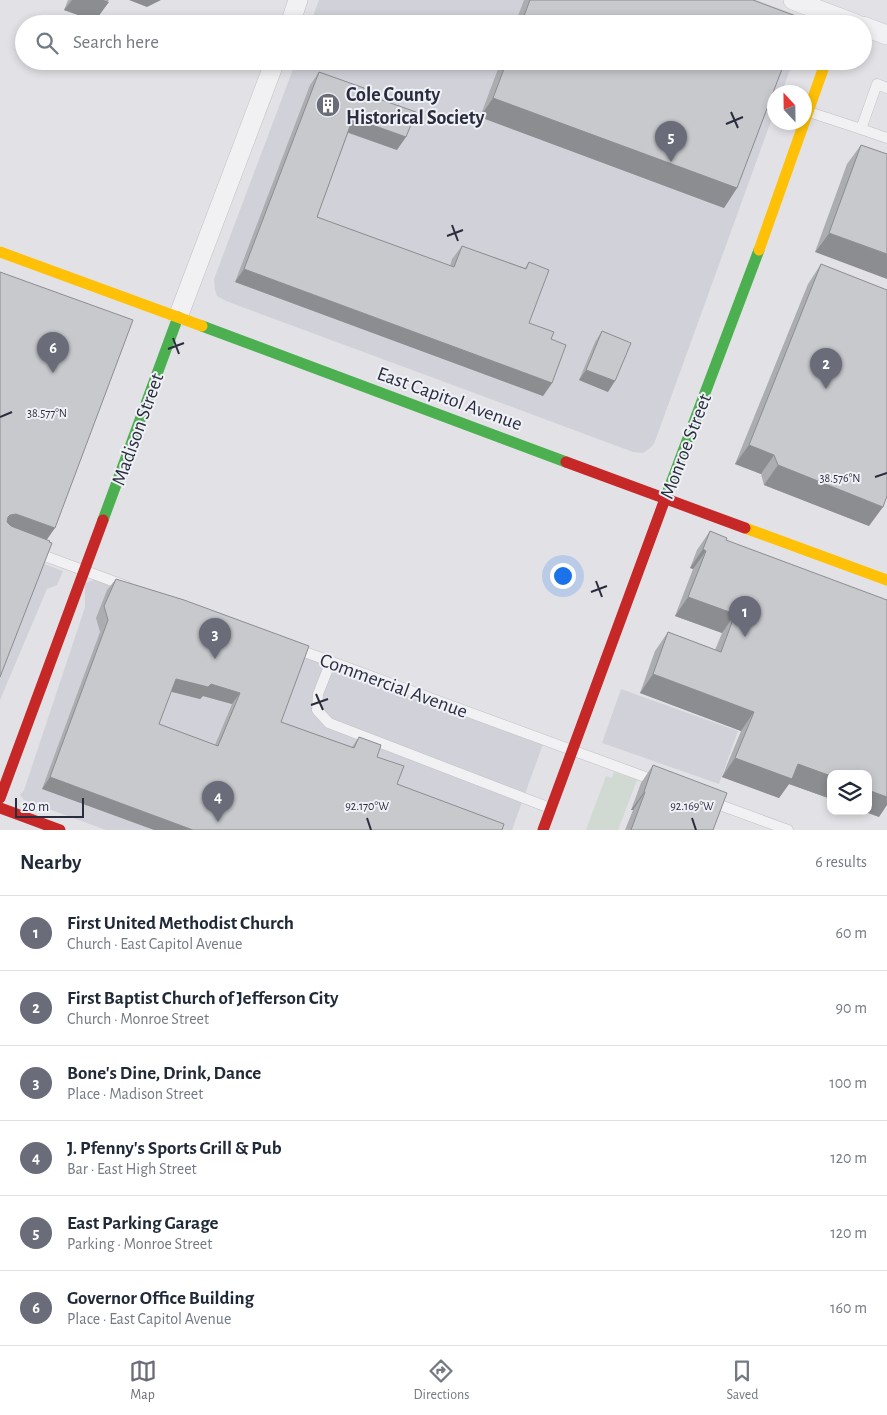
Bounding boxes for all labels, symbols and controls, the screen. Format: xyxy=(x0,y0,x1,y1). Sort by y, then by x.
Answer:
search box xyxy=(15,15,872,70)
icon: search xyxy=(33,29,61,57)
text: Search here xyxy=(73,33,159,52)
place label: Cole County Historical Society xyxy=(346,85,484,128)
north arrow xyxy=(767,85,812,130)
building icon: Cole County Historical Society xyxy=(315,92,341,118)
pin: 5 xyxy=(655,121,687,162)
pin: 6 xyxy=(37,332,69,373)
pin: 2 xyxy=(810,348,842,389)
street label: East Capitol Avenue xyxy=(374,363,525,434)
street label: Madison Street xyxy=(108,370,168,488)
street label: Monroe Street xyxy=(657,390,715,502)
text: 38.577°N xyxy=(27,407,67,419)
text: 38.576°N xyxy=(820,472,860,484)
your location xyxy=(550,563,576,589)
pin: 1 xyxy=(729,596,761,637)
pin: 3 xyxy=(199,618,231,659)
street label: Commercial Avenue xyxy=(317,650,470,722)
map controls xyxy=(827,770,872,815)
button: layers xyxy=(827,770,872,815)
pin: 4 xyxy=(202,781,234,822)
scale bar xyxy=(15,795,84,818)
text: 20 m xyxy=(22,800,49,814)
text: 92.170°W xyxy=(345,800,389,812)
text: 92.169°W xyxy=(670,800,714,812)
text: Nearby xyxy=(20,852,81,873)
text: 6 results xyxy=(815,854,867,870)
text: First United Methodist Church xyxy=(67,914,294,933)
text: 1 xyxy=(33,925,39,941)
text: 60 m xyxy=(836,925,867,941)
text: Church · East Capitol Avenue xyxy=(67,936,242,952)
text: First Baptist Church of Jefferson City xyxy=(67,989,339,1008)
text: 2 xyxy=(32,1000,40,1016)
text: 90 m xyxy=(836,1000,867,1016)
text: Church · Monroe Street xyxy=(67,1011,209,1027)
text: Bone's Dine, Drink, Dance xyxy=(67,1064,261,1083)
text: 3 xyxy=(33,1075,39,1091)
text: 100 m xyxy=(829,1075,867,1091)
text: Place · Madison Street xyxy=(67,1086,203,1102)
text: J. Pfenny's Sports Grill & Pub xyxy=(67,1139,282,1158)
text: 4 xyxy=(32,1150,40,1166)
text: 120 m xyxy=(830,1150,867,1166)
text: Bar · East High Street xyxy=(67,1161,197,1177)
text: East Parking Garage xyxy=(67,1214,219,1233)
text: 5 xyxy=(33,1225,39,1241)
text: 120 m xyxy=(830,1225,867,1241)
text: Parking · Monroe Street xyxy=(67,1236,212,1252)
text: Governor Office Building xyxy=(67,1289,254,1308)
text: 6 xyxy=(32,1300,40,1316)
text: 160 m xyxy=(830,1300,867,1316)
text: Place · East Capitol Avenue xyxy=(67,1311,231,1327)
tab: Map xyxy=(129,1357,157,1404)
tab: Directions xyxy=(414,1357,469,1404)
tab: Saved xyxy=(726,1357,758,1404)

